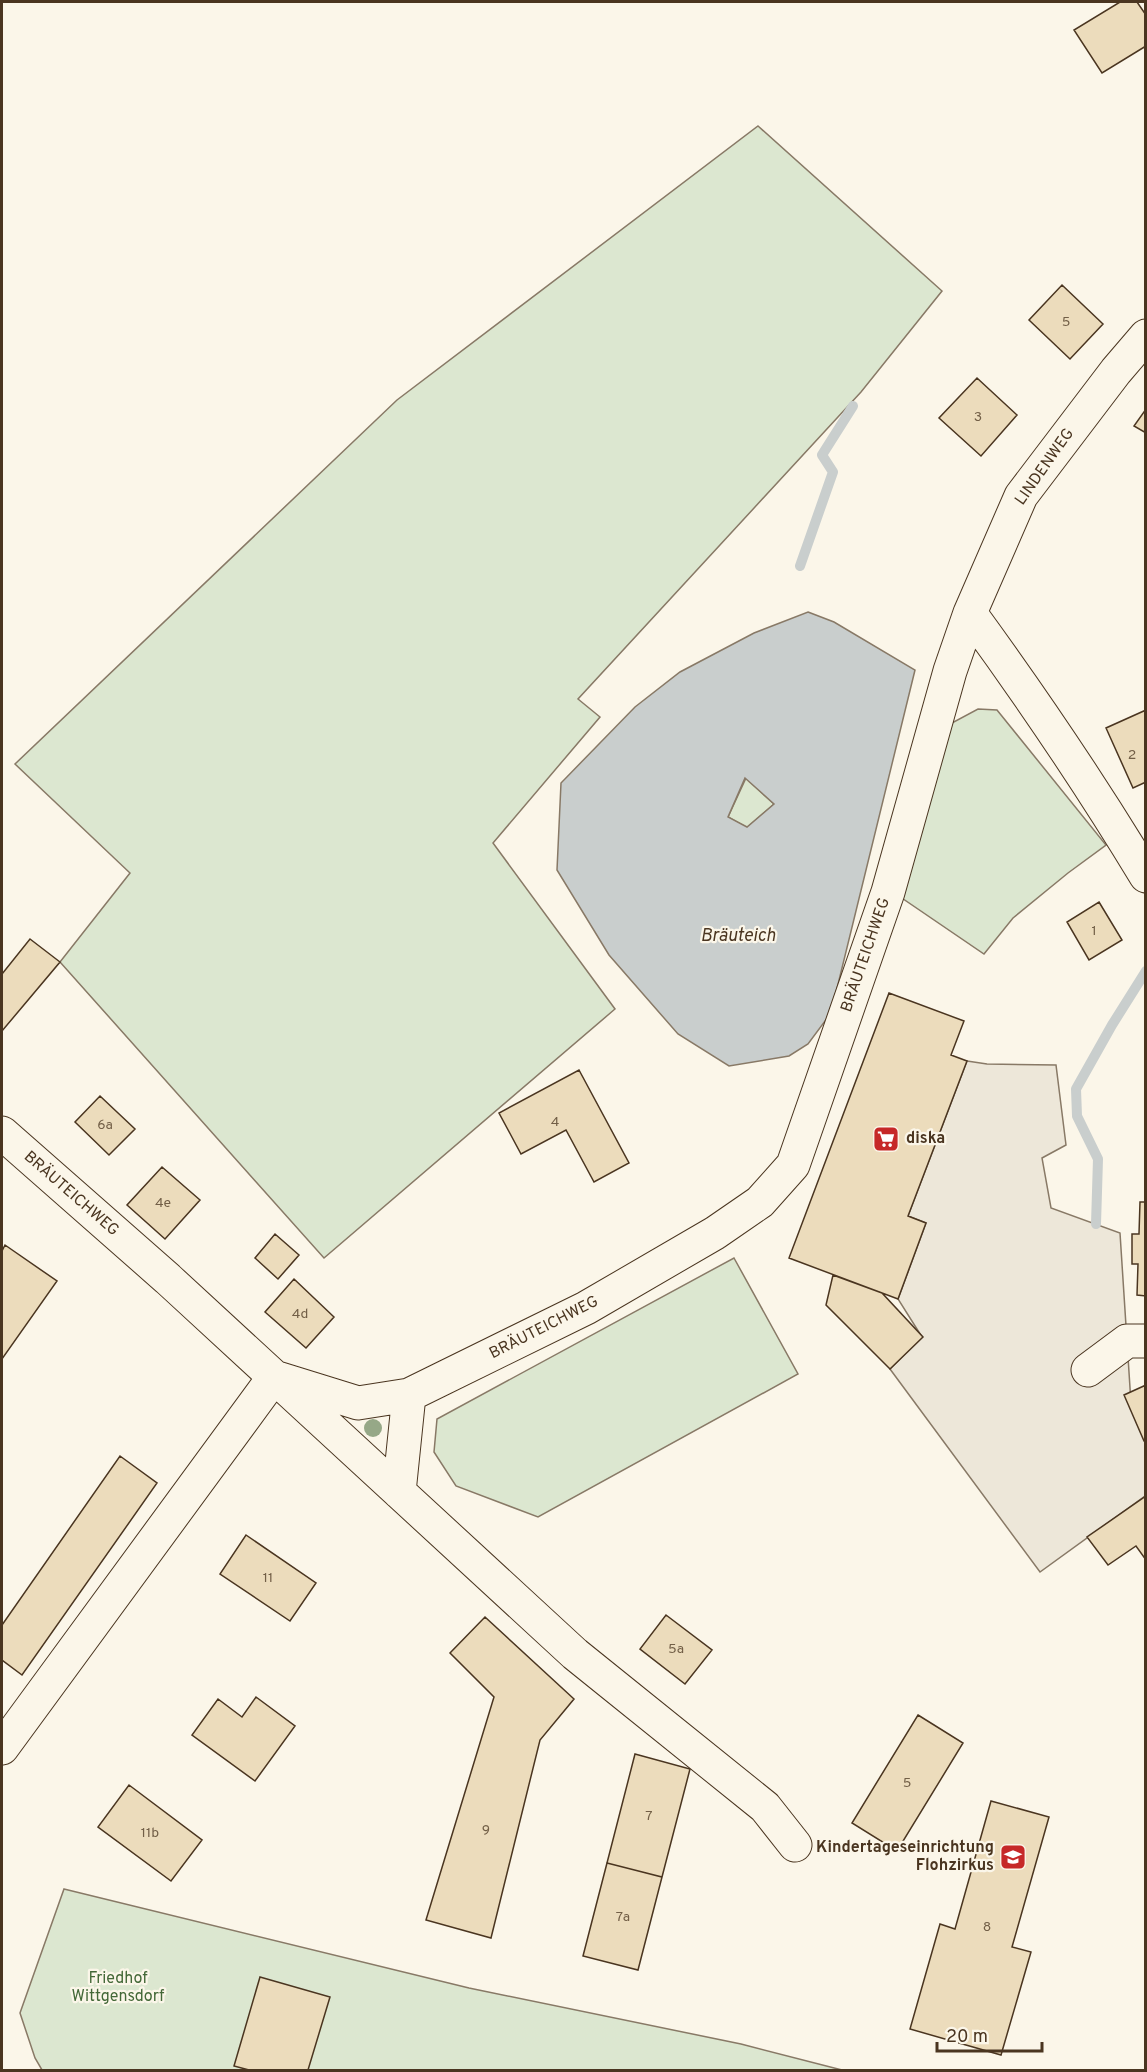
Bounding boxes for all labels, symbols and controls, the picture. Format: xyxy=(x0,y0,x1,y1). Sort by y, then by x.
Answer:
house number: 5 xyxy=(1062,314,1070,331)
house number: 3 xyxy=(974,409,982,426)
street label: LINDENWEG xyxy=(1011,425,1079,509)
house number: 2 xyxy=(1128,747,1136,764)
street label: BRÄUTEICHWEG xyxy=(836,895,895,1015)
house number: 1 xyxy=(1091,923,1097,940)
water label: Bräuteich xyxy=(700,925,776,948)
house number: 4 xyxy=(551,1114,559,1131)
house number: 6a xyxy=(97,1117,113,1134)
supermarket icon: diska xyxy=(871,1124,901,1154)
place label: diska xyxy=(906,1129,945,1149)
street label: BRÄUTEICHWEG xyxy=(19,1146,123,1241)
house number: 4e xyxy=(155,1195,171,1212)
street label: BRÄUTEICHWEG xyxy=(486,1291,602,1364)
house number: 4d xyxy=(292,1306,308,1323)
house number: 11 xyxy=(263,1570,273,1587)
house number: 5a xyxy=(668,1641,684,1658)
house number: 5 xyxy=(903,1775,911,1792)
house number: 7 xyxy=(645,1808,653,1825)
house number: 9 xyxy=(482,1822,490,1839)
house number: 11b xyxy=(141,1825,159,1842)
place label: Kindertageseinrichtung Flohzirkus xyxy=(816,1838,994,1876)
school or university icon: Kindertageseinrichtung Flohzirkus xyxy=(998,1842,1028,1872)
house number: 7a xyxy=(616,1909,630,1926)
house number: 8 xyxy=(983,1919,991,1936)
park label: Friedhof Wittgensdorf xyxy=(72,1969,165,2007)
scale bar xyxy=(937,2015,1042,2053)
text: 20 m xyxy=(946,2026,988,2049)

